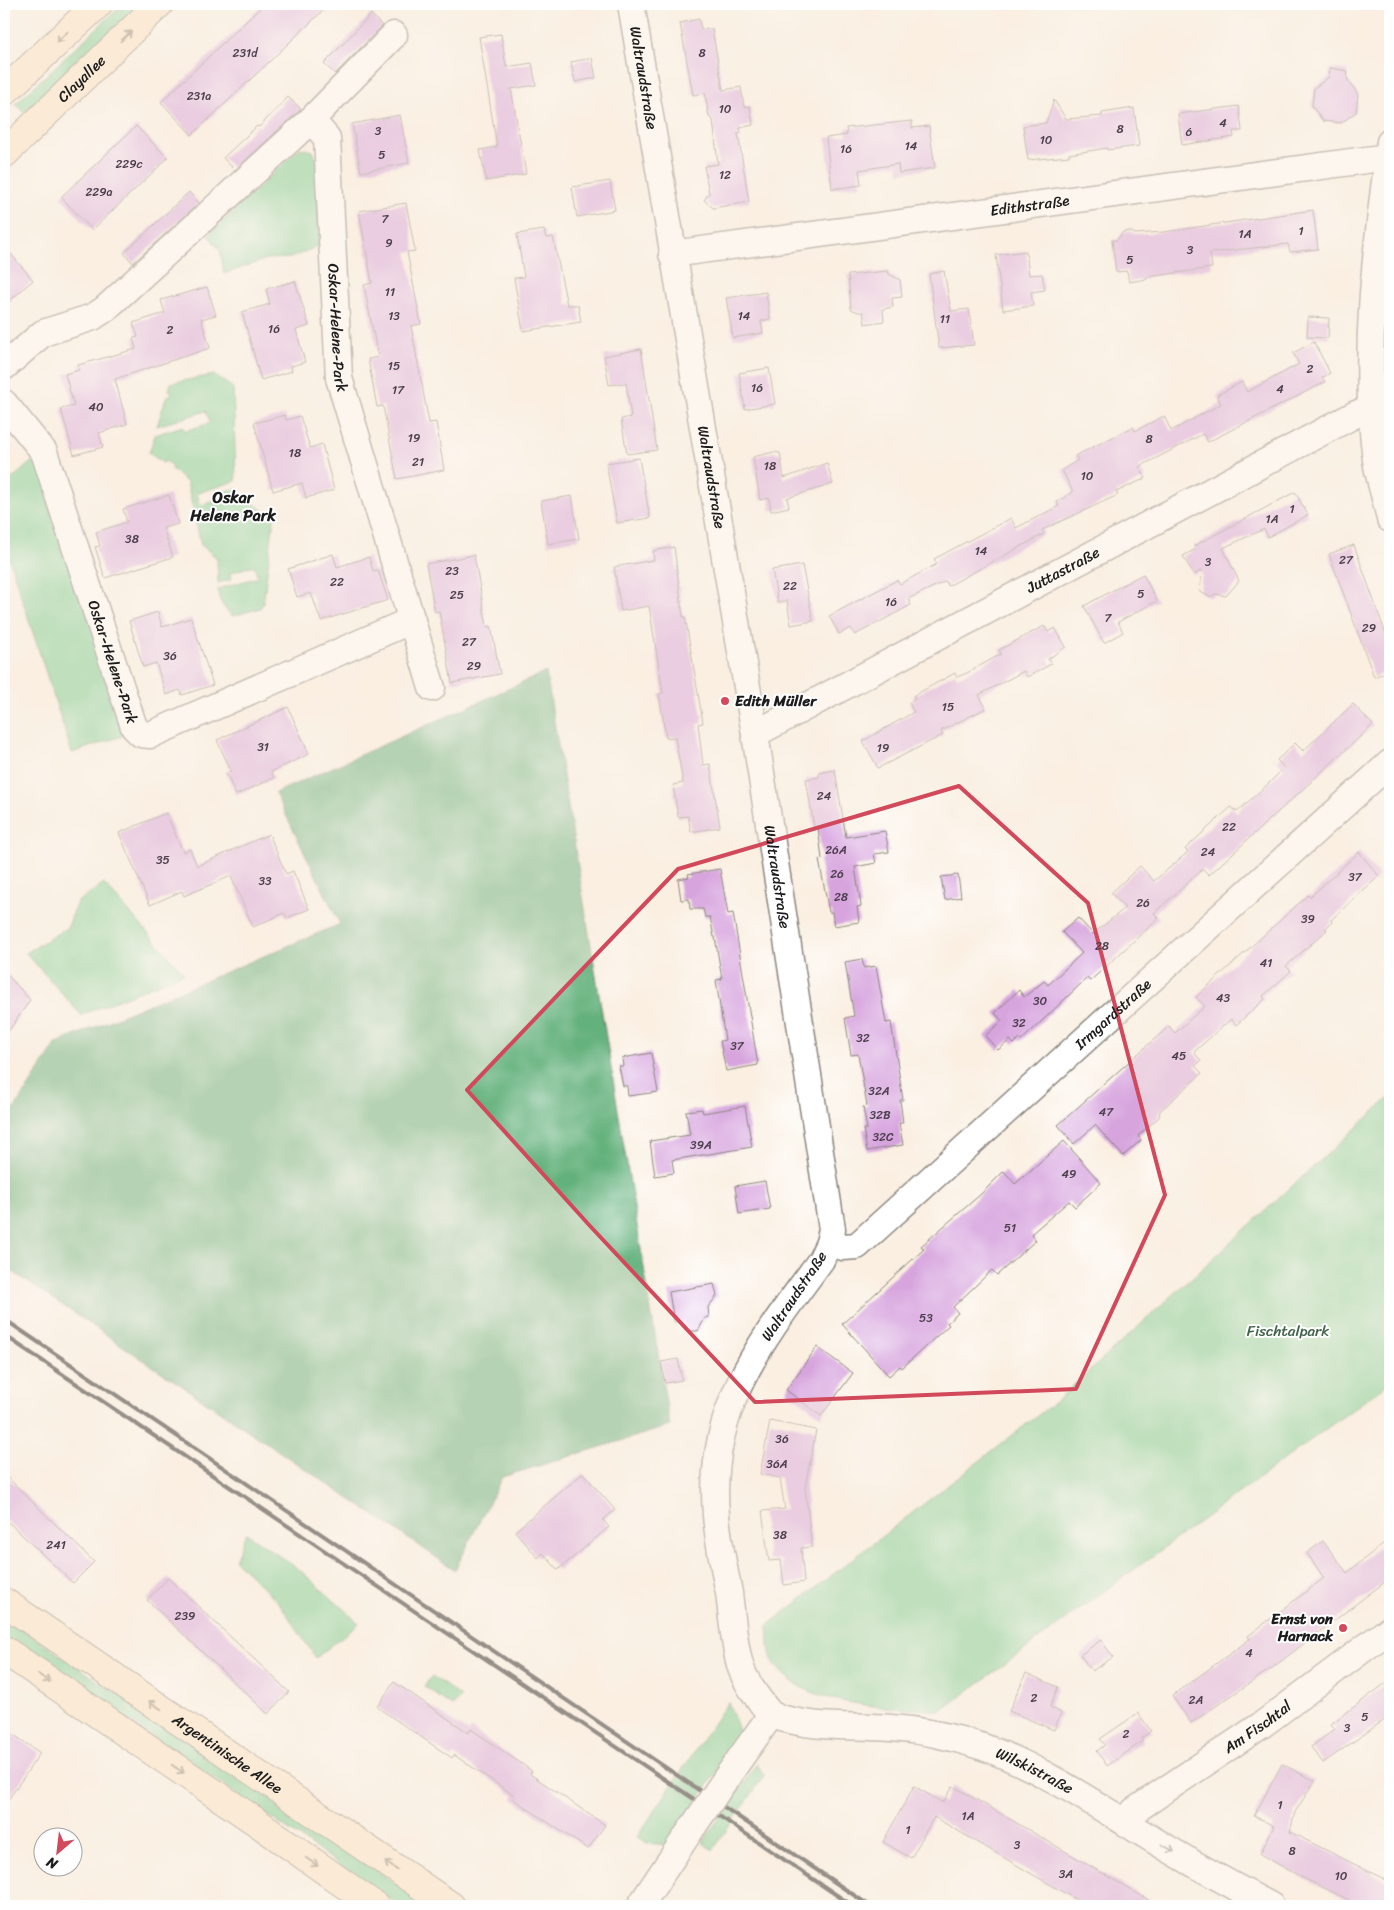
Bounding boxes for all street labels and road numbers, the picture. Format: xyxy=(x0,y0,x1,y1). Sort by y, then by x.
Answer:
street label: Waltraudstraße xyxy=(622,24,665,132)
street label: Clayallee xyxy=(51,48,112,109)
street label: Edithstraße xyxy=(989,187,1071,224)
street label: Oskar-Helene-Park xyxy=(320,263,356,396)
street label: Waltraudstraße xyxy=(690,424,733,531)
street label: Juttastraße xyxy=(1021,539,1105,601)
street label: Oskar-Helene-Park xyxy=(80,597,145,728)
street label: Waltraudstraße xyxy=(756,823,798,931)
street label: Irmgardstraße xyxy=(1068,972,1158,1057)
street label: Waltraudstraße xyxy=(754,1245,834,1346)
street label: Am Fischtal xyxy=(1217,1693,1298,1761)
street label: Argentinische Allee xyxy=(166,1706,288,1801)
street label: Wilskistraße xyxy=(992,1740,1079,1801)

